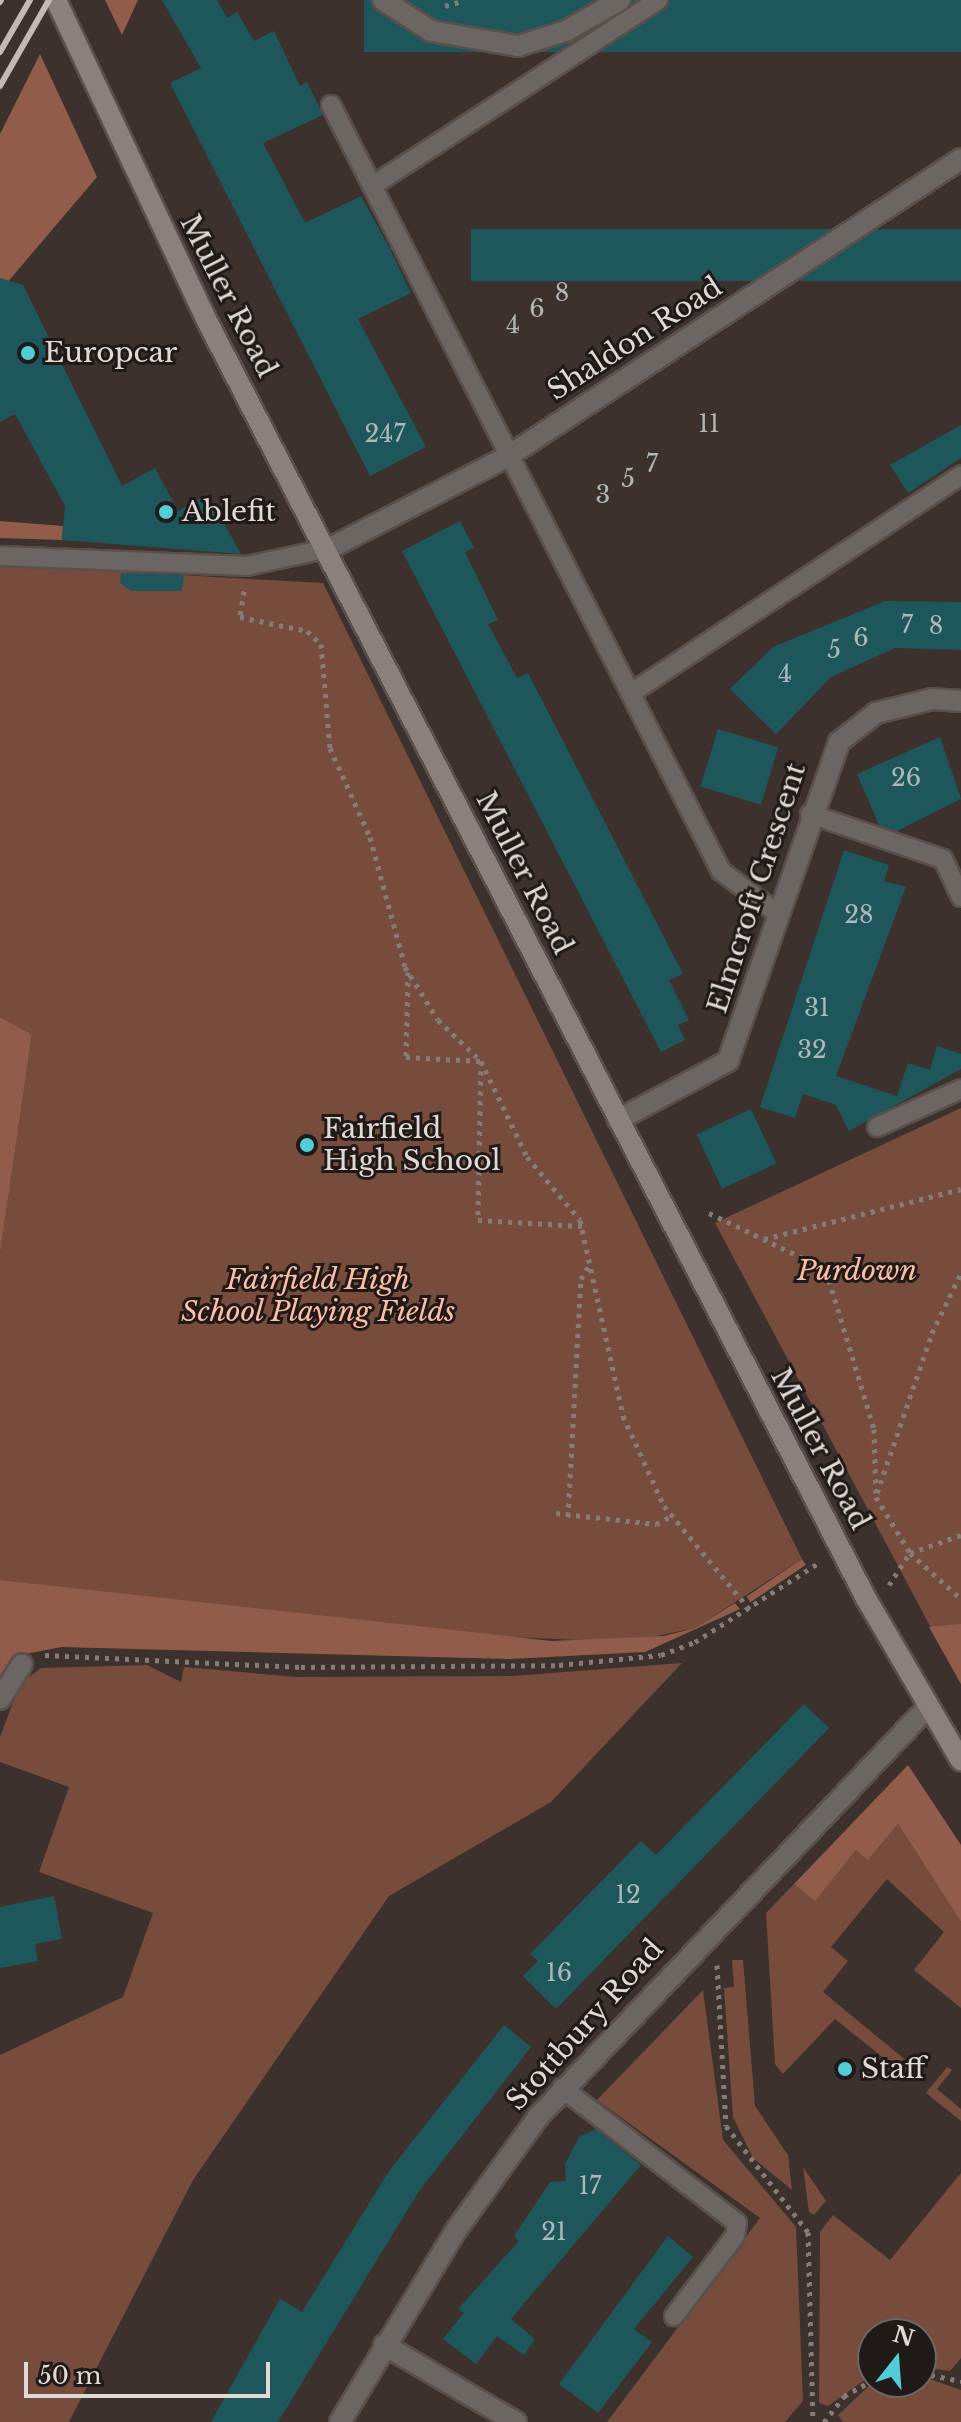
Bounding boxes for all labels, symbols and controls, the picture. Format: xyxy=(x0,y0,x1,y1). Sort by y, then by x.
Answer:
street label: Muller Road xyxy=(172,209,284,383)
street label: Shaldon Road xyxy=(542,270,728,408)
house number: 8 xyxy=(555,279,569,307)
house number: 6 xyxy=(529,295,545,323)
house number: 4 xyxy=(506,311,520,339)
place label: Europcar xyxy=(44,336,177,370)
marker: Europcar xyxy=(19,344,37,362)
house number: 11 xyxy=(698,410,720,438)
house number: 247 xyxy=(365,420,405,448)
house number: 7 xyxy=(646,450,658,478)
house number: 5 xyxy=(621,465,635,493)
house number: 3 xyxy=(596,481,610,509)
place label: Ablefit xyxy=(182,495,276,529)
marker: Ablefit xyxy=(157,503,175,521)
house number: 7 xyxy=(901,611,913,639)
house number: 8 xyxy=(929,612,943,640)
house number: 6 xyxy=(853,624,869,652)
house number: 5 xyxy=(827,636,841,664)
house number: 4 xyxy=(778,660,792,688)
street label: Elmcroft Crescent xyxy=(701,759,813,1017)
house number: 26 xyxy=(891,764,921,792)
street label: Muller Road xyxy=(468,786,580,960)
house number: 28 xyxy=(844,901,874,929)
house number: 31 xyxy=(804,994,830,1022)
house number: 32 xyxy=(797,1036,827,1064)
place label: Fairfield High School xyxy=(323,1112,501,1178)
marker: Fairfield High School xyxy=(298,1136,316,1154)
park label: Purdown xyxy=(797,1254,917,1288)
park label: Fairfield High School Playing Fields xyxy=(180,1263,456,1329)
street label: Muller Road xyxy=(763,1362,877,1536)
house number: 12 xyxy=(615,1881,641,1909)
street label: Stottbury Road xyxy=(499,1932,671,2118)
house number: 16 xyxy=(546,1959,572,1987)
place label: Staff xyxy=(861,2052,925,2086)
marker: Staff xyxy=(836,2060,854,2078)
house number: 17 xyxy=(579,2172,601,2200)
house number: 21 xyxy=(541,2218,567,2246)
north arrow xyxy=(857,2318,937,2398)
text: N xyxy=(890,2321,917,2352)
scale bar xyxy=(28,2346,274,2396)
text: 50 m xyxy=(38,2361,101,2390)

